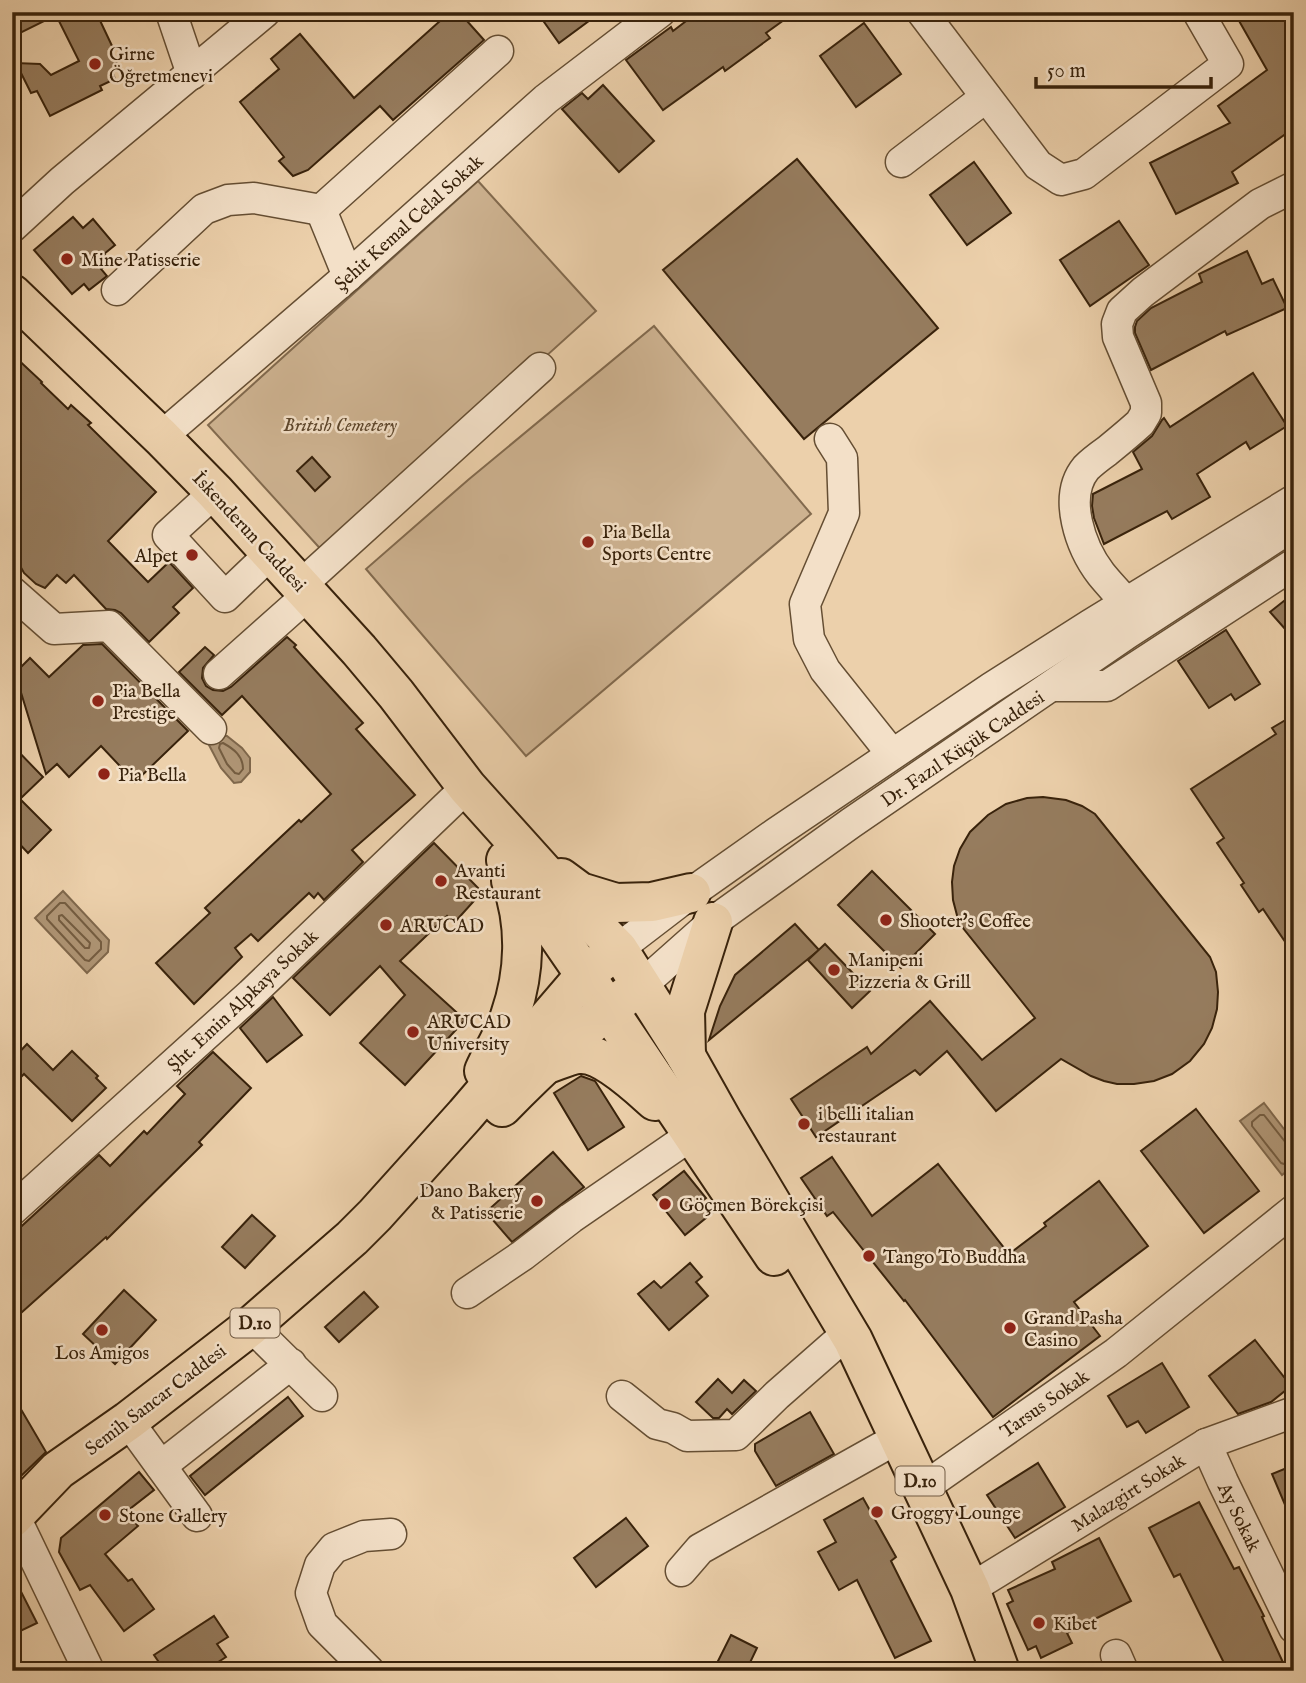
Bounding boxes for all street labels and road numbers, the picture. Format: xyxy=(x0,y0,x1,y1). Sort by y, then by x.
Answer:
street label: Şehit Kemal Celal Sokak xyxy=(330,150,490,297)
street label: İskenderun Caddesi xyxy=(186,467,311,598)
street label: Dr. Fazıl Küçük Caddesi xyxy=(877,686,1049,813)
street label: Şht. Emin Alpkaya Sokak xyxy=(163,925,325,1078)
road number: D.10 xyxy=(230,1308,280,1338)
street label: Semih Sancar Caddesi xyxy=(81,1340,232,1462)
street label: Tarsus Sokak xyxy=(996,1365,1095,1444)
street label: Malazgirt Sokak xyxy=(1068,1449,1191,1538)
road number: D.10 xyxy=(895,1466,944,1496)
street label: Ay Sokak xyxy=(1211,1478,1266,1557)

